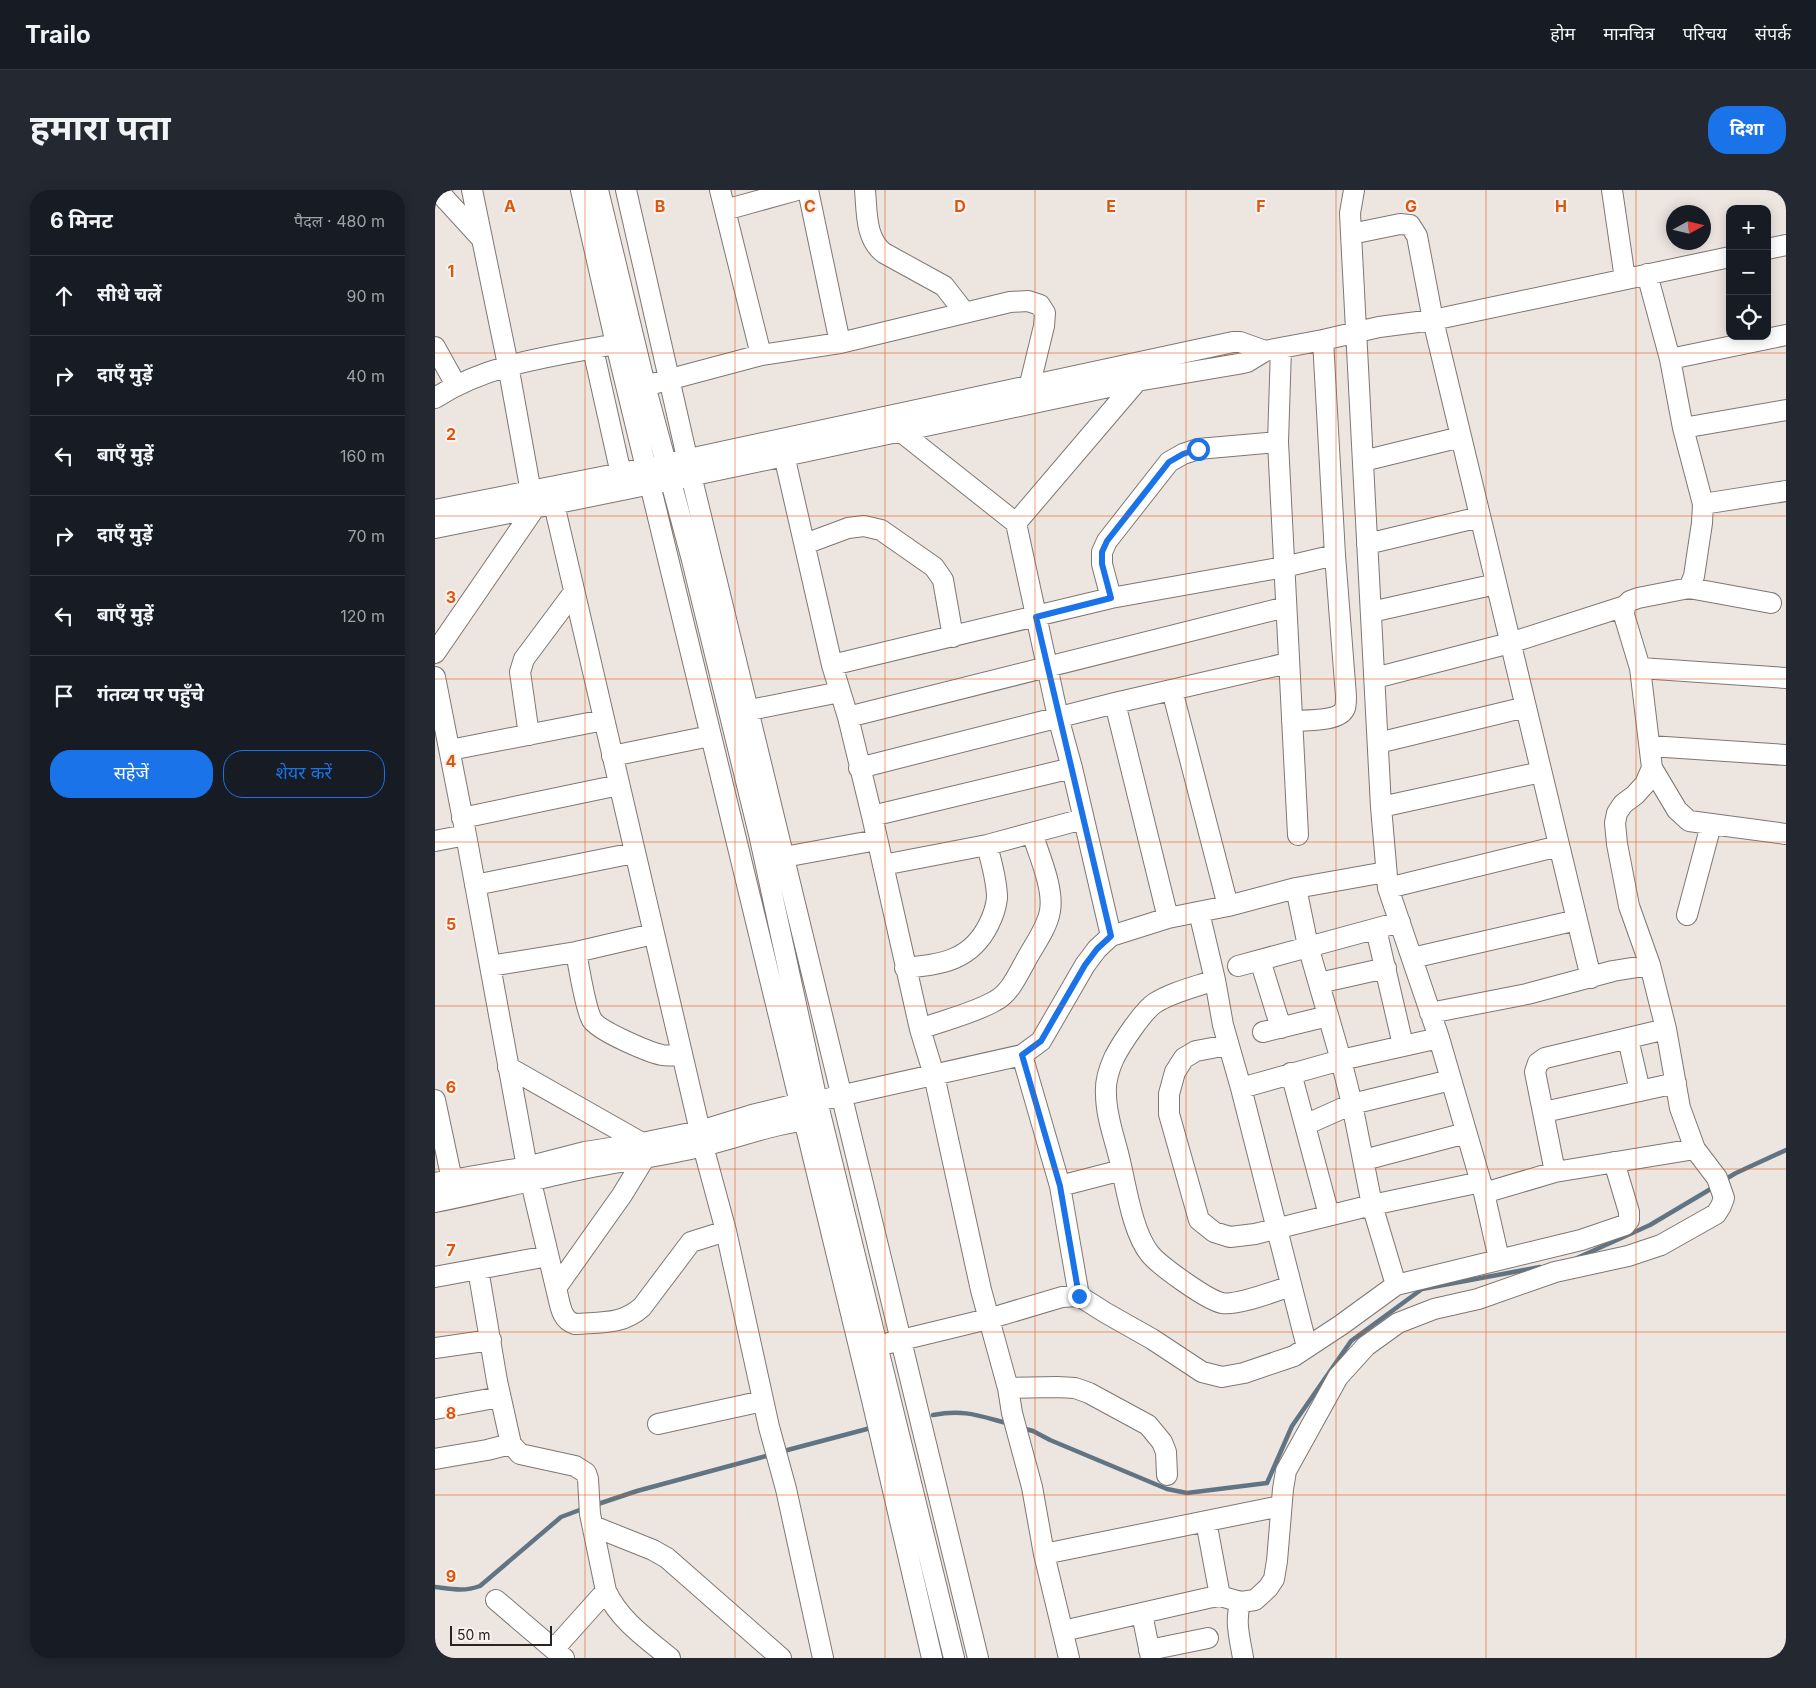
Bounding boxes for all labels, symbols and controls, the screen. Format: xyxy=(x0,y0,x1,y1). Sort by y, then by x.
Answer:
text: Trailo xyxy=(25,20,91,49)
text: होम xyxy=(1550,23,1575,44)
text: मानचित्र xyxy=(1603,23,1655,44)
text: परिचय xyxy=(1683,23,1727,44)
text: संपर्क xyxy=(1755,23,1791,44)
text: हमारा पता xyxy=(30,106,170,148)
button: दिशा xyxy=(1708,106,1786,154)
text: A xyxy=(504,196,516,216)
text: B xyxy=(655,196,665,216)
text: C xyxy=(804,196,816,216)
text: D xyxy=(954,196,966,216)
text: E xyxy=(1106,196,1116,216)
text: F xyxy=(1256,196,1266,216)
text: G xyxy=(1405,196,1417,216)
text: H xyxy=(1555,196,1567,216)
north arrow xyxy=(1666,205,1711,250)
map controls xyxy=(1726,205,1771,340)
button: + xyxy=(1726,205,1771,250)
text: 6 मिनट xyxy=(50,208,113,233)
text: पैदल · 480 m xyxy=(294,211,385,231)
button: − xyxy=(1726,250,1771,295)
text: 1 xyxy=(448,261,454,281)
icon: ahead xyxy=(50,282,78,310)
text: सीधे चलें xyxy=(97,283,161,306)
text: 90 m xyxy=(346,286,385,306)
button: locate xyxy=(1726,295,1771,340)
icon: right xyxy=(50,362,78,390)
text: दाएँ मुड़ें xyxy=(97,363,153,386)
text: 40 m xyxy=(346,366,385,386)
text: 2 xyxy=(446,424,456,444)
route start xyxy=(1187,438,1210,461)
icon: left xyxy=(50,442,78,470)
text: बाएँ मुड़ें xyxy=(97,443,154,466)
text: 160 m xyxy=(340,446,385,466)
icon: right xyxy=(50,522,78,550)
text: दाएँ मुड़ें xyxy=(97,523,153,546)
text: 70 m xyxy=(348,526,385,546)
text: 3 xyxy=(446,587,456,607)
icon: left xyxy=(50,602,78,630)
text: बाएँ मुड़ें xyxy=(97,603,154,626)
text: 120 m xyxy=(340,606,385,626)
icon: arrive xyxy=(50,682,78,710)
text: गंतव्य पर पहुँचे xyxy=(97,683,204,706)
button: सहेजें xyxy=(50,750,213,798)
button: शेयर करें xyxy=(223,750,385,798)
text: 4 xyxy=(446,751,457,771)
text: 5 xyxy=(446,914,456,934)
text: 6 xyxy=(446,1077,456,1097)
text: 7 xyxy=(446,1240,456,1260)
route end xyxy=(1068,1285,1091,1308)
text: 8 xyxy=(446,1403,456,1423)
text: 9 xyxy=(446,1566,456,1586)
scale bar xyxy=(450,1623,553,1646)
text: 50 m xyxy=(457,1626,491,1643)

